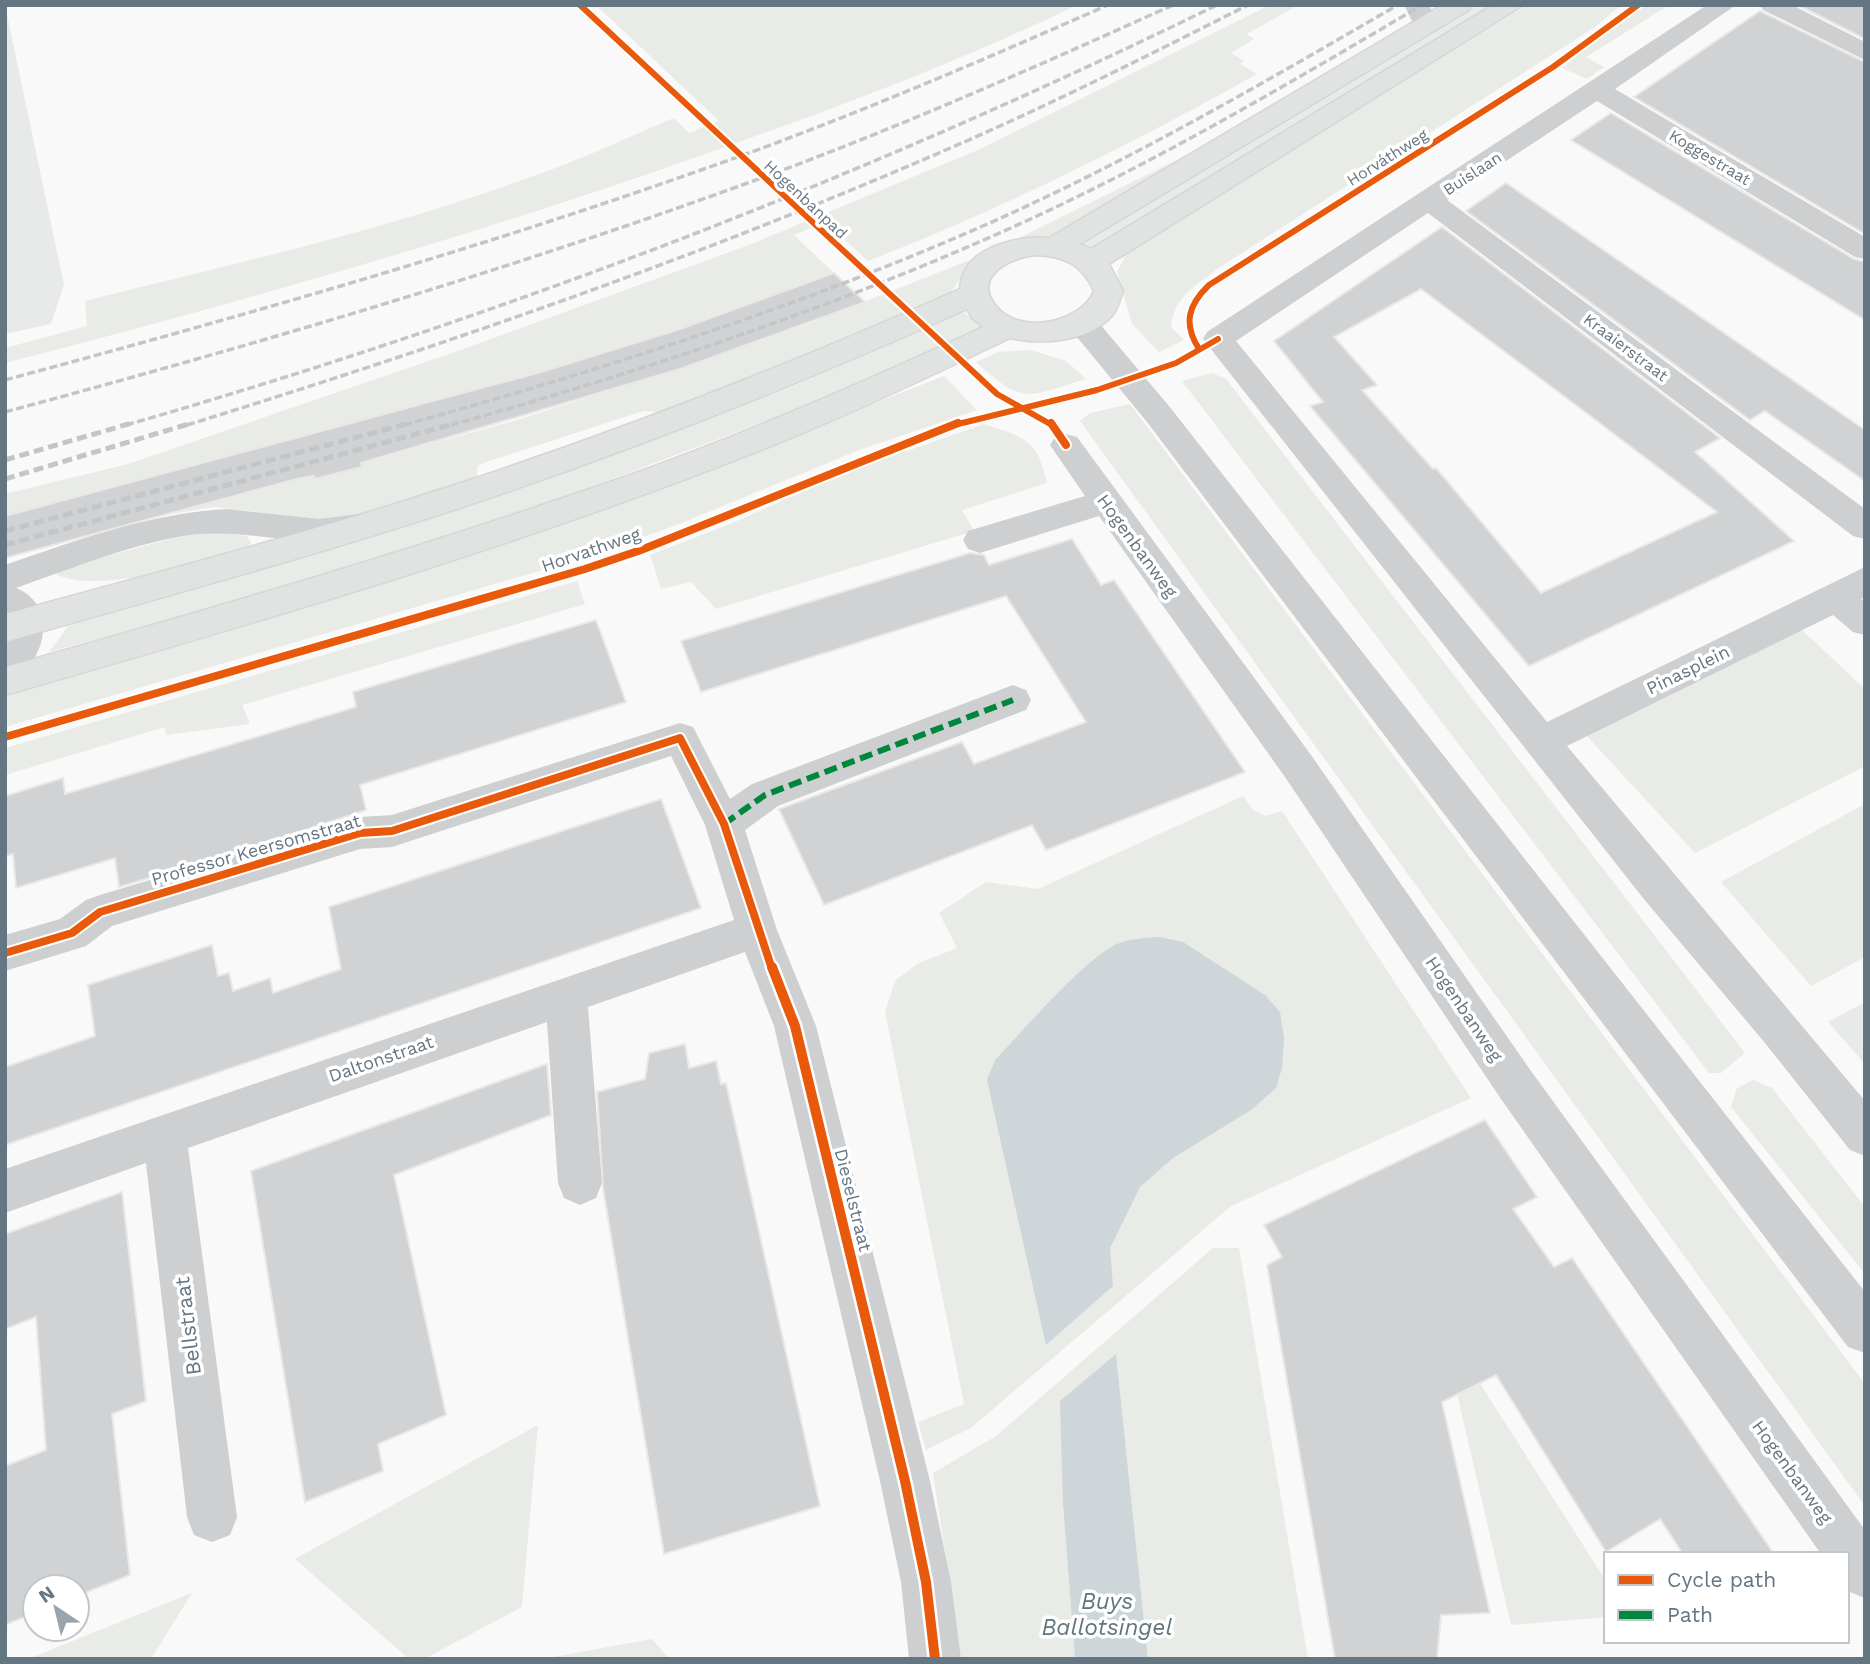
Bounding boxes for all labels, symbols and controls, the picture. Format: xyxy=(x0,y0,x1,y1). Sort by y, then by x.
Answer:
street label: Horváthweg xyxy=(1343,125,1432,190)
street label: Koggestraat xyxy=(1666,126,1754,189)
street label: Buislaan xyxy=(1439,148,1505,199)
street label: Hogenbanpad xyxy=(760,156,851,243)
street label: Kraaierstraat xyxy=(1580,310,1672,385)
street label: Hogenbanweg xyxy=(1093,490,1182,602)
street label: Horvathweg xyxy=(539,523,644,576)
street label: Pinasplein xyxy=(1643,640,1733,699)
street label: Professor Keersomstraat xyxy=(149,809,363,889)
street label: Hogenbanweg xyxy=(1422,952,1508,1066)
street label: Daltonstraat xyxy=(326,1031,436,1086)
street label: Dieselstraat xyxy=(831,1146,876,1254)
street label: Bellstraat xyxy=(169,1275,206,1377)
street label: Hogenbanweg xyxy=(1748,1416,1837,1528)
legend xyxy=(1604,1552,1849,1643)
text: Cycle path xyxy=(1667,1567,1776,1592)
north arrow xyxy=(21,1573,91,1643)
text: N xyxy=(34,1581,59,1608)
water label: Buys Ballotsingel xyxy=(1042,1588,1172,1641)
text: Path xyxy=(1667,1602,1713,1627)

